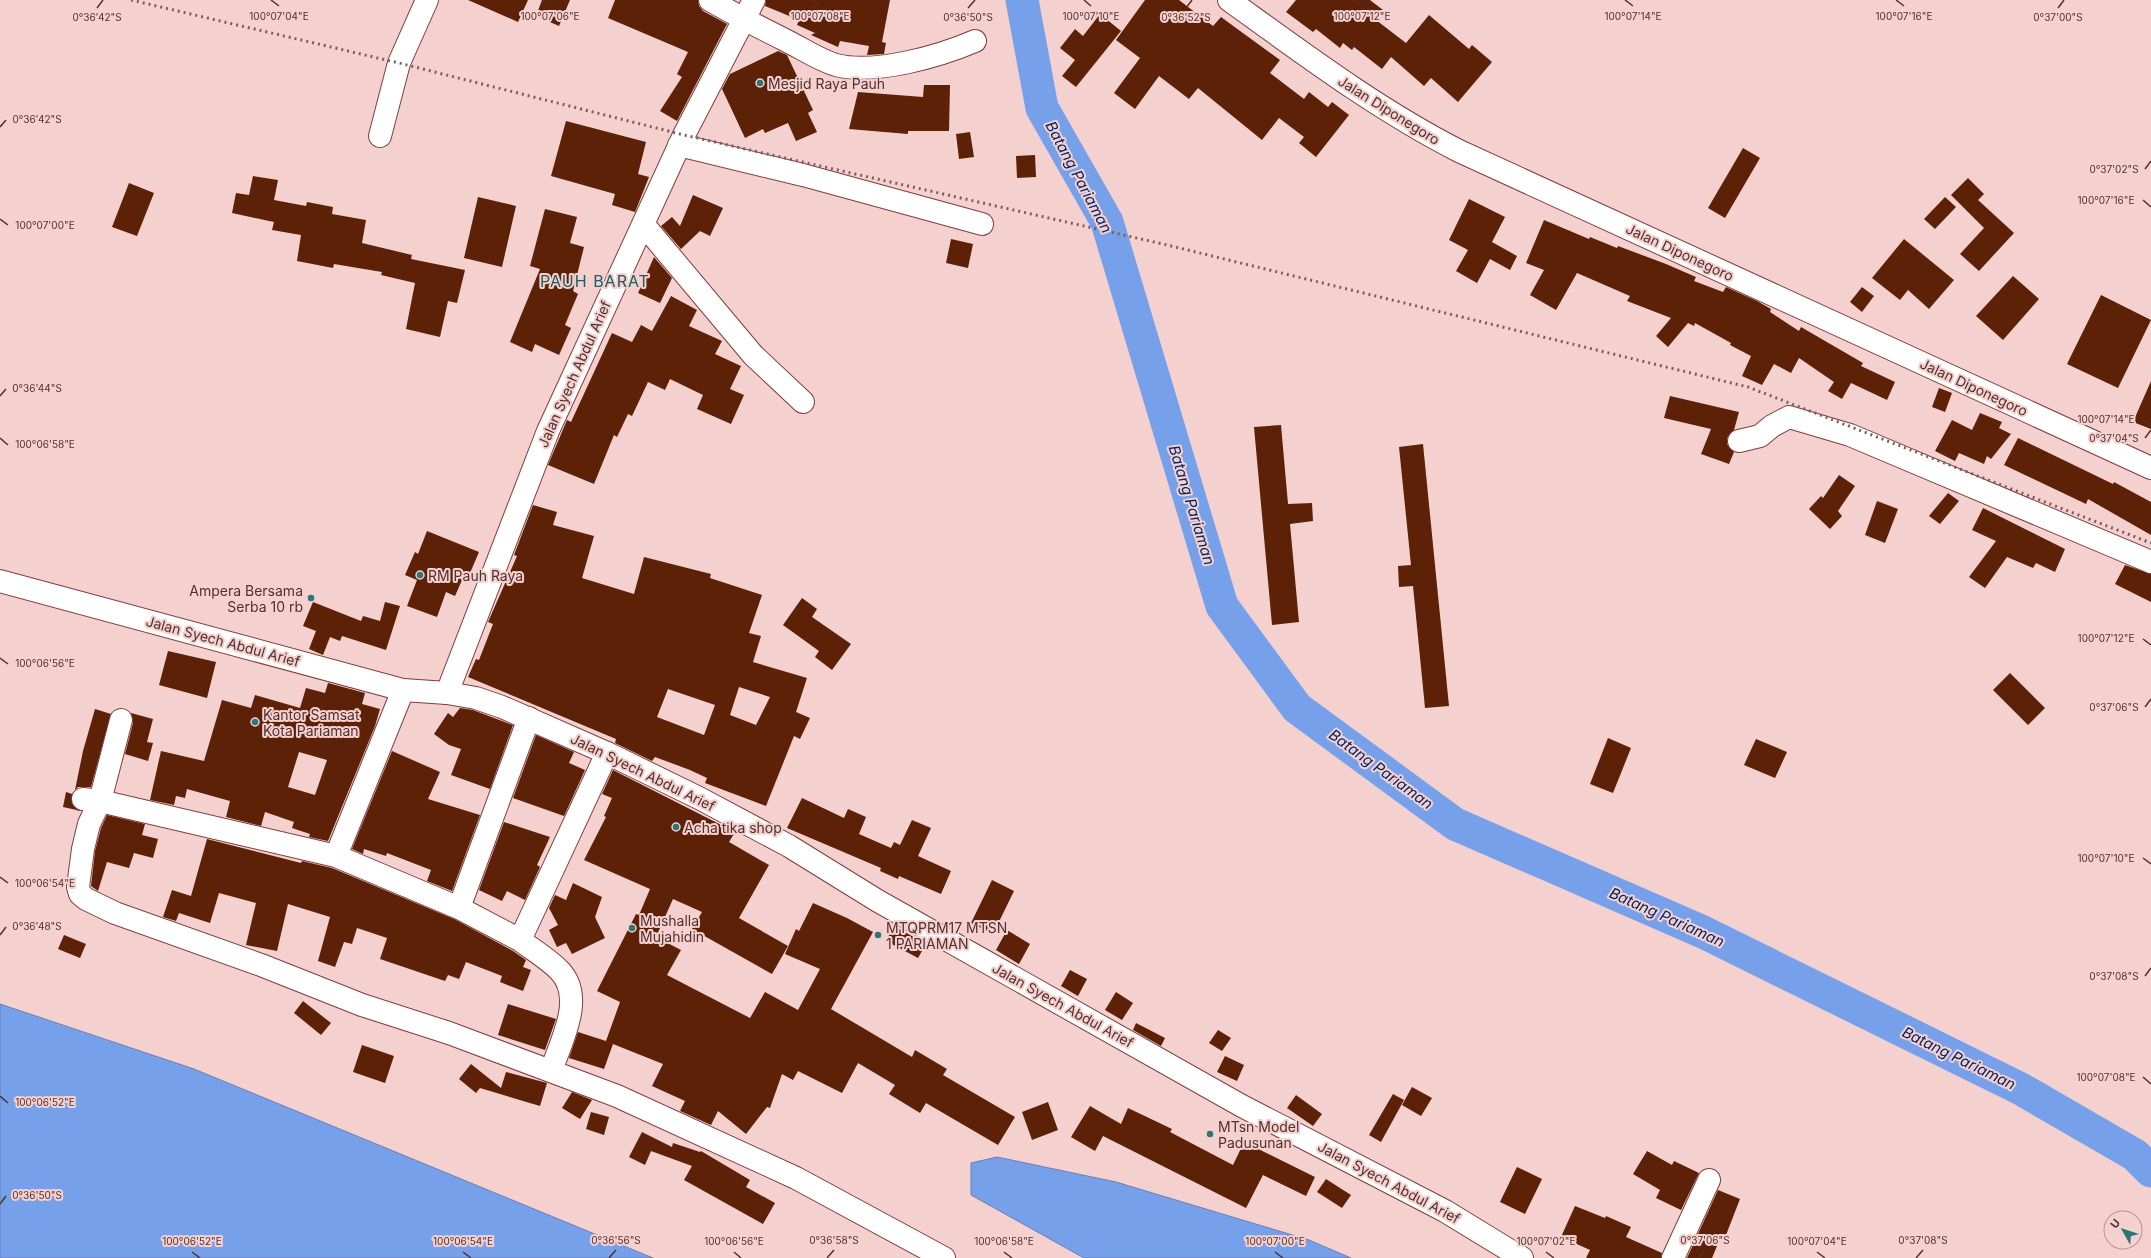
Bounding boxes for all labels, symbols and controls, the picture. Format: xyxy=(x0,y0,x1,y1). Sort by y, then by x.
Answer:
text: 100°07'04"E xyxy=(249,10,309,22)
text: 100°07'06"E xyxy=(520,10,580,22)
text: 100°07'08"E xyxy=(790,10,850,22)
text: 100°07'10"E xyxy=(1062,10,1120,22)
text: 100°07'12"E xyxy=(1334,10,1390,22)
text: 100°07'14"E xyxy=(1604,10,1662,22)
text: 100°07'16"E xyxy=(1876,10,1932,22)
text: 0°36'42"S xyxy=(72,11,122,23)
text: 0°36'50"S xyxy=(943,11,993,23)
text: 0°36'52"S xyxy=(1161,11,1211,23)
text: 0°37'00"S xyxy=(2033,11,2083,23)
street label: Jalan Diponegoro xyxy=(1335,72,1443,148)
place label: Mesjid Raya Pauh xyxy=(768,75,885,92)
marker: Mesjid Raya Pauh xyxy=(755,78,765,88)
text: 0°36'42"S xyxy=(12,113,62,125)
water label: Batang Pariaman xyxy=(1042,118,1117,236)
text: 0°37'02"S xyxy=(2089,163,2139,175)
text: 100°07'16"E xyxy=(2078,194,2134,206)
text: 100°07'00"E xyxy=(15,219,75,231)
street label: Jalan Diponegoro xyxy=(1624,220,1736,284)
district label: PAUH BARAT xyxy=(540,271,650,291)
street label: Jalan Syech Abdul Arief xyxy=(534,298,614,450)
street label: Jalan Diponegoro xyxy=(1918,355,2030,419)
text: 0°36'44"S xyxy=(12,382,62,394)
text: 100°07'14"E xyxy=(2077,413,2135,425)
text: 0°37'04"S xyxy=(2089,432,2139,444)
text: 100°06'58"E xyxy=(15,438,75,450)
water label: Batang Pariaman xyxy=(1165,443,1219,567)
place label: RM Pauh Raya xyxy=(428,567,523,584)
marker: RM Pauh Raya xyxy=(415,570,425,580)
place label: Ampera Bersama Serba 10 rb xyxy=(189,582,303,615)
marker: Ampera Bersama Serba 10 rb xyxy=(306,593,316,603)
street label: Jalan Syech Abdul Arief xyxy=(144,612,302,670)
text: 100°07'12"E xyxy=(2078,632,2134,644)
text: 100°06'56"E xyxy=(15,657,75,669)
text: 0°37'06"S xyxy=(2089,701,2139,713)
place label: Kantor Samsat Kota Pariaman xyxy=(263,706,360,739)
marker: Kantor Samsat Kota Pariaman xyxy=(250,717,260,727)
water label: Batang Pariaman xyxy=(1325,725,1437,813)
street label: Jalan Syech Abdul Arief xyxy=(568,730,718,814)
place label: Acha tika shop xyxy=(684,819,782,836)
marker: Acha tika shop xyxy=(671,822,681,832)
text: 100°07'10"E xyxy=(2077,852,2135,864)
text: 100°06'54"E xyxy=(15,877,75,889)
water label: Batang Pariaman xyxy=(1607,883,1728,951)
place label: Mushalla Mujahidin xyxy=(640,912,704,945)
place label: MTQPRM17 MTSN 1 PARIAMAN xyxy=(886,919,1007,952)
text: 0°36'48"S xyxy=(12,920,62,932)
marker: Mushalla Mujahidin xyxy=(627,923,637,933)
marker: MTQPRM17 MTSN 1 PARIAMAN xyxy=(873,930,883,940)
street label: Jalan Syech Abdul Arief xyxy=(990,959,1136,1051)
text: 0°37'08"S xyxy=(2089,970,2139,982)
water label: Batang Pariaman xyxy=(1899,1022,2019,1094)
text: 100°07'08"E xyxy=(2076,1071,2136,1083)
text: 100°06'52"E xyxy=(15,1096,75,1108)
place label: MTsn Model Padusunan xyxy=(1218,1118,1299,1151)
marker: MTsn Model Padusunan xyxy=(1205,1129,1215,1139)
street label: Jalan Syech Abdul Arief xyxy=(1315,1137,1463,1227)
text: 0°36'50"S xyxy=(12,1189,62,1201)
north arrow xyxy=(2103,1210,2143,1250)
text: U xyxy=(2107,1216,2123,1231)
text: 0°36'56"S xyxy=(591,1234,641,1246)
text: 0°36'58"S xyxy=(809,1234,859,1246)
text: 0°37'06"S xyxy=(1680,1234,1730,1246)
text: 0°37'08"S xyxy=(1898,1234,1948,1246)
text: 100°06'52"E xyxy=(162,1235,222,1247)
text: 100°06'54"E xyxy=(433,1235,493,1247)
text: 100°06'56"E xyxy=(704,1235,764,1247)
text: 100°06'58"E xyxy=(974,1235,1034,1247)
text: 100°07'00"E xyxy=(1245,1235,1305,1247)
text: 100°07'02"E xyxy=(1516,1235,1576,1247)
text: 100°07'04"E xyxy=(1787,1235,1847,1247)

